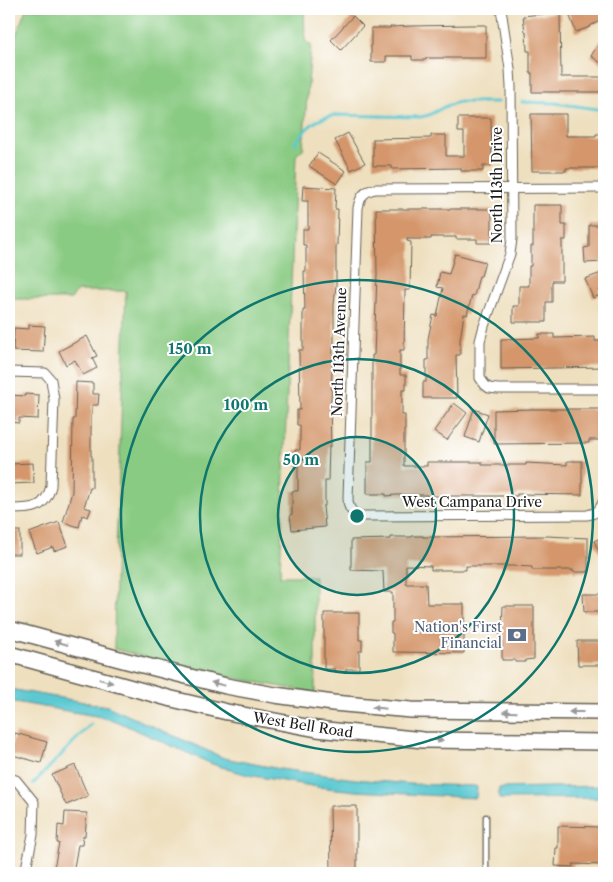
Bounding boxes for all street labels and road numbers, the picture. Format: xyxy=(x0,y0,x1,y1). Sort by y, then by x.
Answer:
street label: North 113th Drive xyxy=(488,127,506,243)
street label: North 113th Avenue xyxy=(328,287,350,417)
street label: West Campana Drive xyxy=(401,493,542,511)
street label: West Bell Road xyxy=(251,708,355,742)

